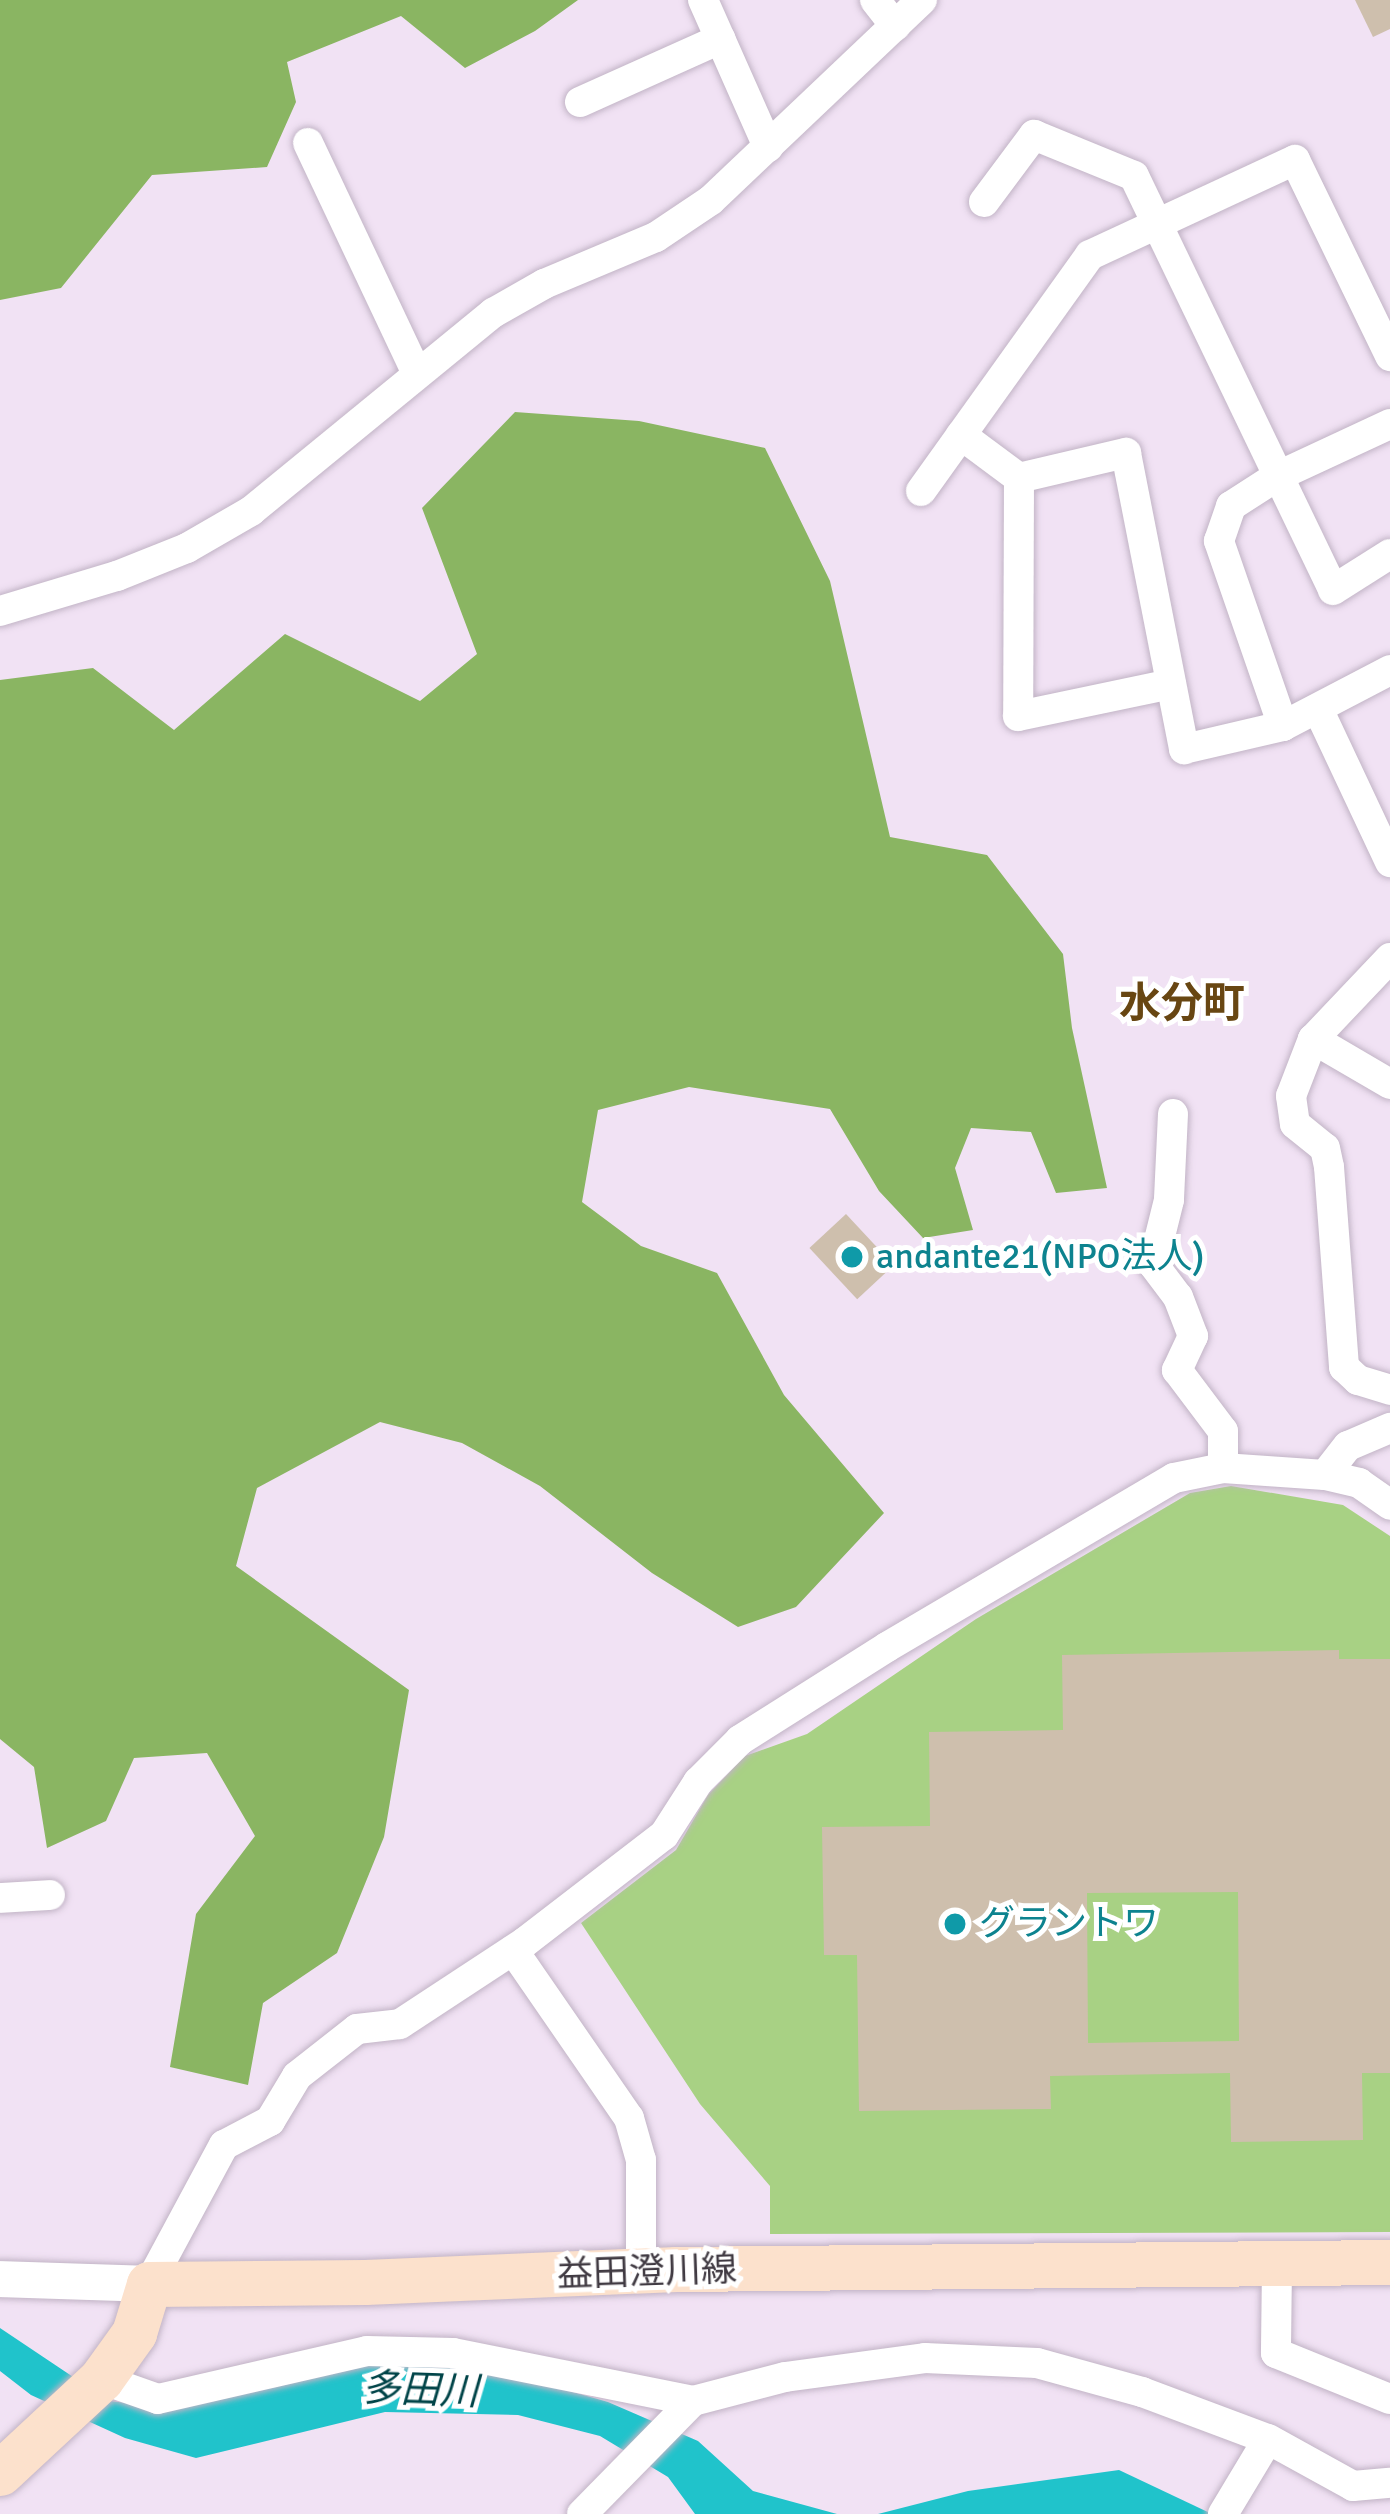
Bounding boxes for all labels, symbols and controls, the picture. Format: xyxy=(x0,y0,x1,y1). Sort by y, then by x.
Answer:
district label: 水分町 xyxy=(1119,979,1245,1029)
place label: andante21(NPO法人) xyxy=(876,1235,1204,1279)
marker: andante21(NPO法人) xyxy=(839,1244,865,1270)
place label: グラントワ xyxy=(979,1902,1159,1946)
marker: グラントワ xyxy=(942,1911,968,1937)
street label: 益田澄川線 xyxy=(556,2247,738,2297)
water label: 多田川 xyxy=(361,2365,479,2415)

